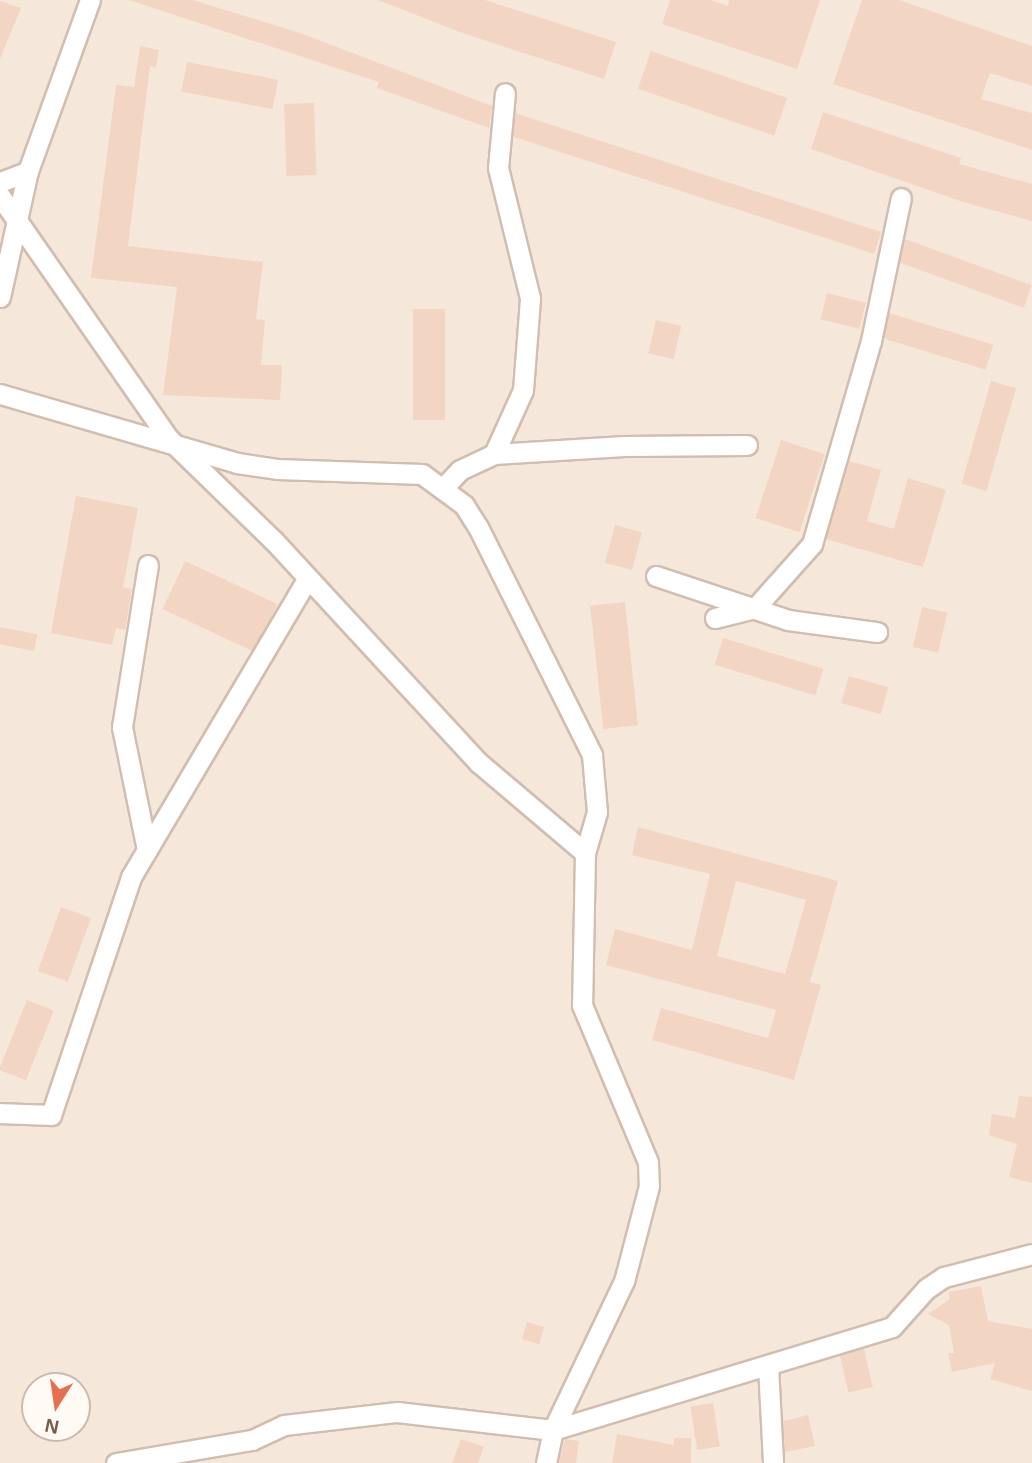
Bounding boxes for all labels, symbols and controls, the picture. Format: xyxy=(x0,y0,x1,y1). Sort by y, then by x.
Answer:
north arrow xyxy=(21,1372,91,1442)
text: N xyxy=(43,1414,61,1438)

